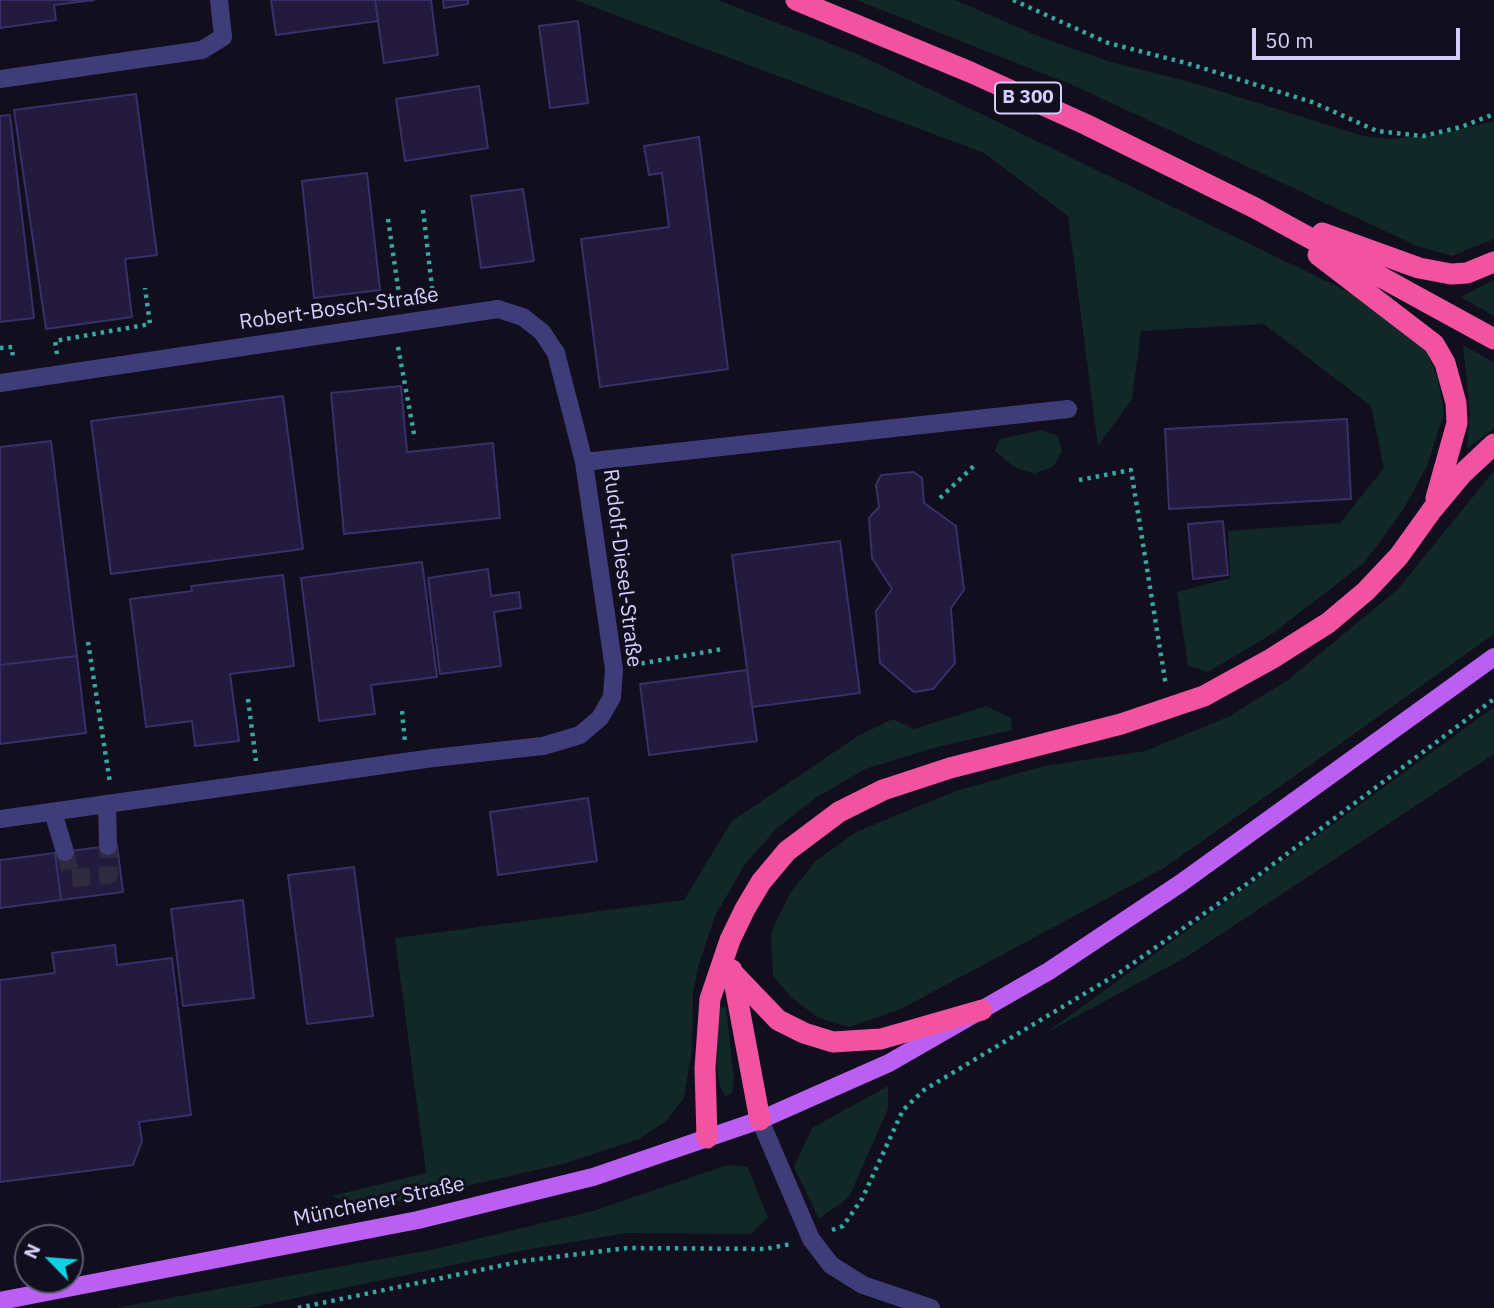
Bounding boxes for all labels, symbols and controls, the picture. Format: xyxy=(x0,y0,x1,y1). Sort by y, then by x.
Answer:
scale bar xyxy=(1256,14,1464,58)
text: 50 m xyxy=(1265,26,1314,54)
road number: B 300 xyxy=(995,82,1061,114)
street label: Robert-Bosch-Straße xyxy=(238,283,440,335)
street label: Rudolf-Diesel-Straße xyxy=(597,467,647,669)
street label: Münchener Straße xyxy=(291,1172,467,1232)
north arrow xyxy=(14,1224,84,1294)
text: N xyxy=(18,1240,46,1262)

